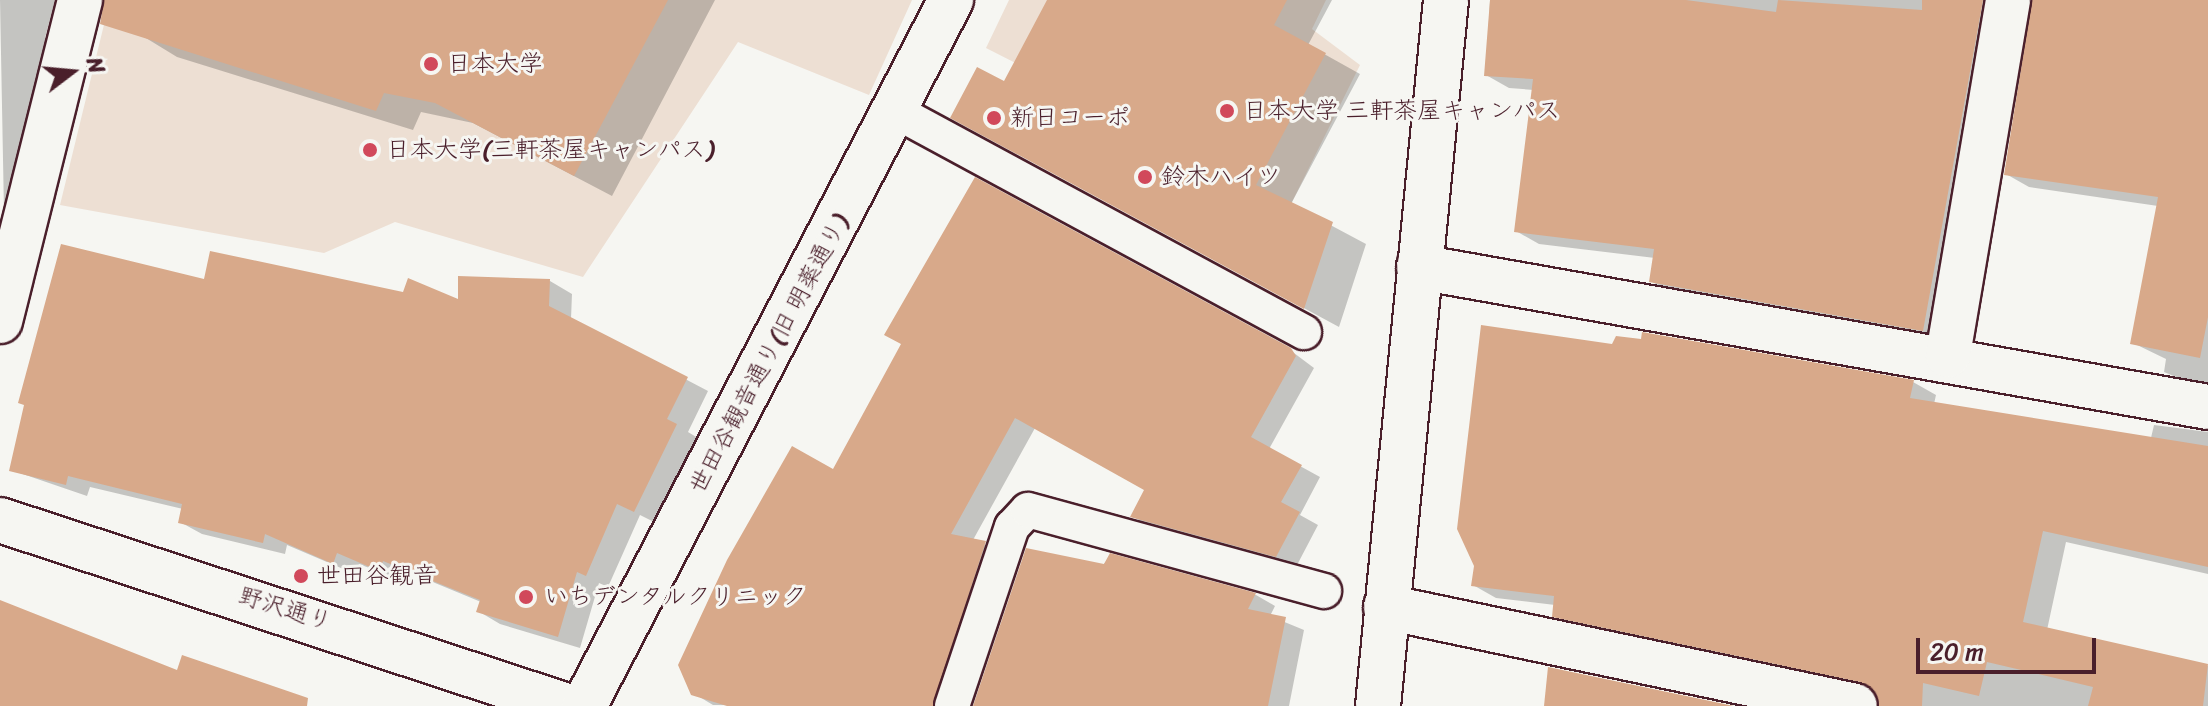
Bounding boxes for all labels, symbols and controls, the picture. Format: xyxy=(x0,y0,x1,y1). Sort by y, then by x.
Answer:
north arrow xyxy=(32,32,112,112)
place label: 日本大学 xyxy=(447,50,543,78)
text: N xyxy=(75,53,116,78)
marker: 日本大学 xyxy=(422,55,440,73)
place label: 日本大学 三軒茶屋キャンパス xyxy=(1243,97,1561,125)
marker: 日本大学 三軒茶屋キャンパス xyxy=(1218,102,1236,120)
place label: 新日コーポ xyxy=(1010,104,1130,132)
marker: 新日コーポ xyxy=(985,109,1003,127)
place label: 日本大学(三軒茶屋キャンパス) xyxy=(386,136,715,164)
marker: 日本大学(三軒茶屋キャンパス) xyxy=(361,141,379,159)
place label: 鈴木ハイツ xyxy=(1161,163,1281,191)
marker: 鈴木ハイツ xyxy=(1136,168,1154,186)
street label: 世田谷観音通り(旧 明薬通り) xyxy=(683,210,855,498)
place label: 世田谷観音 xyxy=(317,562,437,590)
marker: 世田谷観音 xyxy=(292,567,310,585)
street label: 野沢通り xyxy=(235,581,335,637)
place label: いちデンタルクリニック xyxy=(544,583,808,611)
marker: いちデンタルクリニック xyxy=(515,586,537,608)
scale bar xyxy=(1920,622,2100,672)
text: 20 m xyxy=(1930,631,1984,673)

